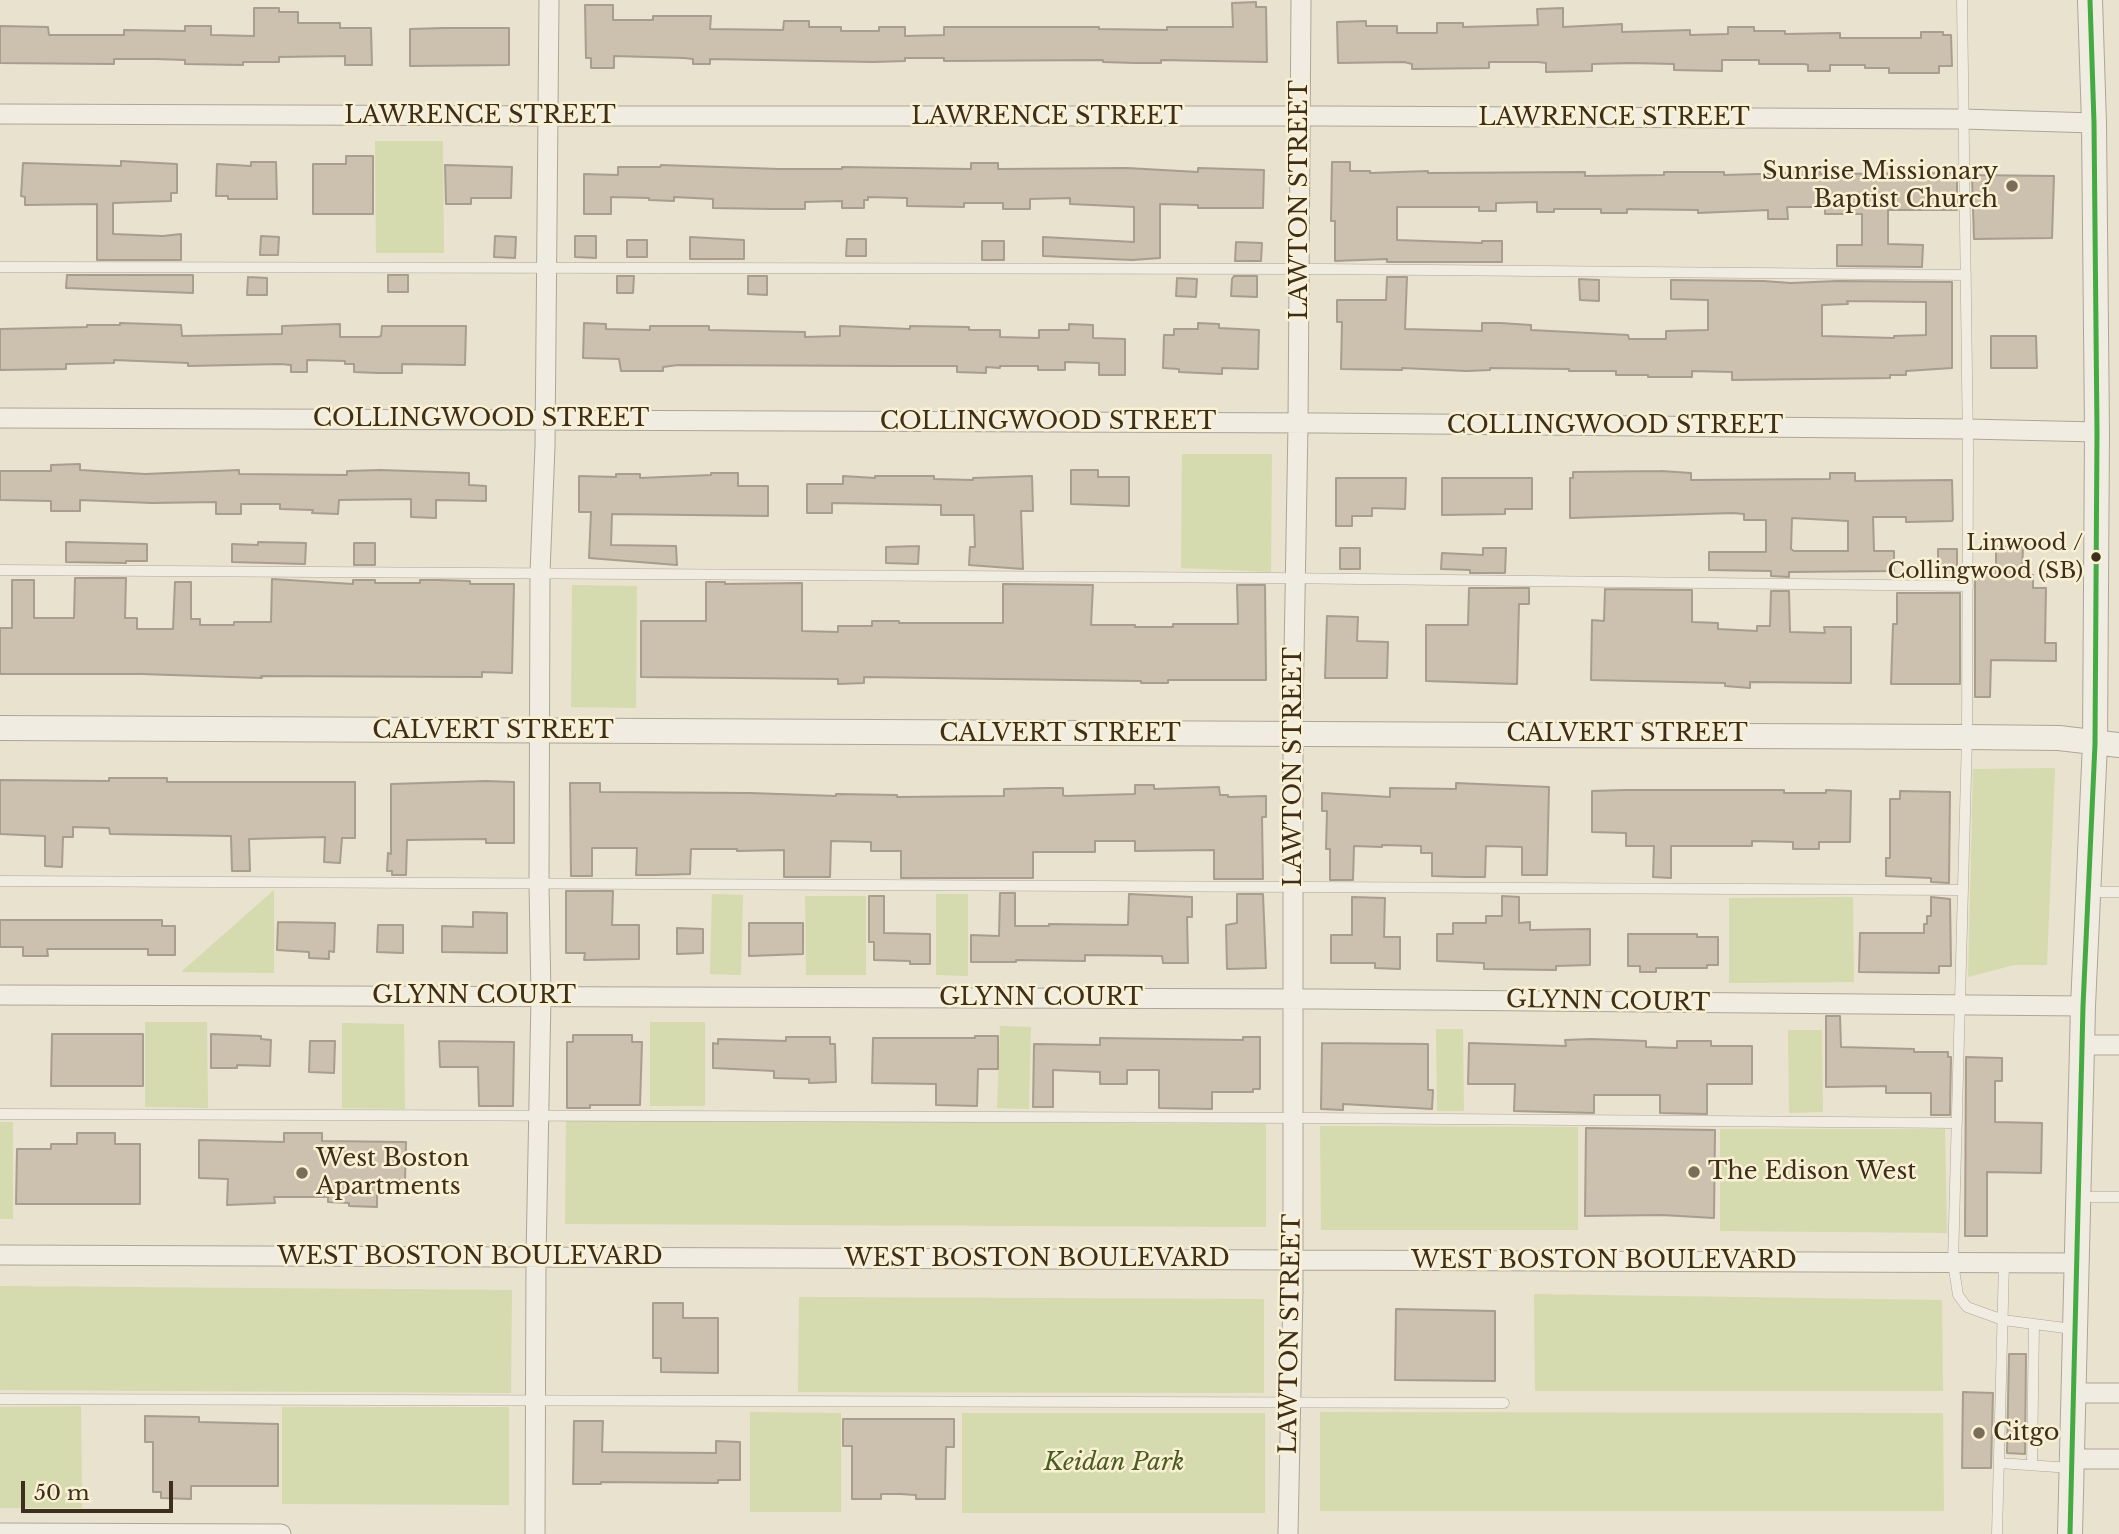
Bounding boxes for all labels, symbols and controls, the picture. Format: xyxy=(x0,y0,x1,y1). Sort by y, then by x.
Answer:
street label: LAWTON STREET xyxy=(1286,80,1314,320)
street label: LAWRENCE STREET xyxy=(344,102,616,130)
street label: LAWRENCE STREET xyxy=(911,103,1183,131)
street label: LAWRENCE STREET xyxy=(1478,104,1750,132)
place label: Sunrise Missionary Baptist Church xyxy=(1762,158,1998,214)
marker: Sunrise Missionary Baptist Church xyxy=(2004,178,2020,194)
street label: COLLINGWOOD STREET xyxy=(313,405,649,433)
street label: COLLINGWOOD STREET xyxy=(880,408,1216,436)
street label: COLLINGWOOD STREET xyxy=(1447,412,1783,440)
place label: Linwood / Collingwood (SB) xyxy=(1888,531,2083,582)
marker: Linwood / Collingwood (SB) xyxy=(2089,550,2103,564)
street label: LAWTON STREET xyxy=(1280,647,1308,887)
street label: CALVERT STREET xyxy=(372,717,614,745)
street label: CALVERT STREET xyxy=(939,720,1181,748)
street label: CALVERT STREET xyxy=(1506,720,1748,748)
street label: GLYNN COURT xyxy=(372,982,576,1010)
street label: GLYNN COURT xyxy=(939,984,1143,1012)
street label: GLYNN COURT xyxy=(1506,986,1710,1018)
place label: West Boston Apartments xyxy=(316,1145,469,1201)
place label: The Edison West xyxy=(1708,1158,1916,1186)
marker: The Edison West xyxy=(1686,1164,1702,1180)
marker: West Boston Apartments xyxy=(294,1165,310,1181)
street label: LAWTON STREET xyxy=(1275,1214,1307,1454)
street label: WEST BOSTON BOULEVARD xyxy=(277,1243,663,1271)
street label: WEST BOSTON BOULEVARD xyxy=(844,1245,1230,1273)
street label: WEST BOSTON BOULEVARD xyxy=(1411,1247,1797,1275)
place label: Citgo xyxy=(1993,1419,2059,1447)
marker: Citgo xyxy=(1971,1425,1987,1441)
park label: Keidan Park xyxy=(1044,1449,1184,1477)
scale bar xyxy=(24,1468,177,1512)
text: 50 m xyxy=(34,1480,89,1506)

